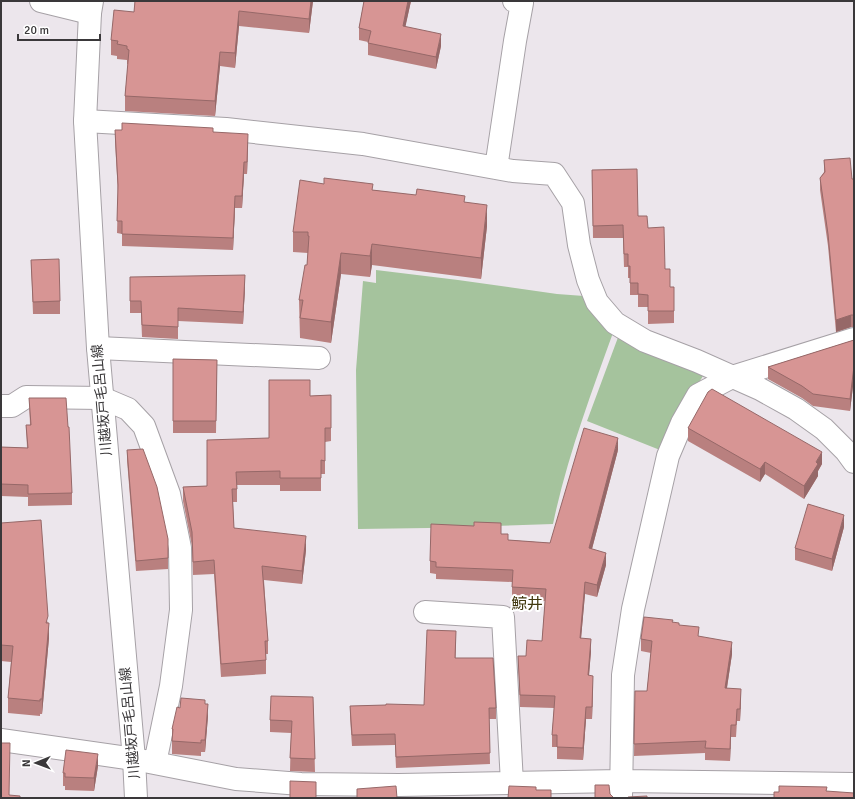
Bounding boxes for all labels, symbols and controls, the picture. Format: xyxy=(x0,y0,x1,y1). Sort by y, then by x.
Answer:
scale bar xyxy=(18,16,100,42)
text: 20 m xyxy=(24,23,49,38)
street label: 川越坂戸毛呂山線 xyxy=(89,343,115,457)
district label: 鯨井 xyxy=(511,594,543,614)
street label: 川越坂戸毛呂山線 xyxy=(117,666,143,780)
north arrow xyxy=(16,743,56,783)
text: N xyxy=(20,759,33,767)

